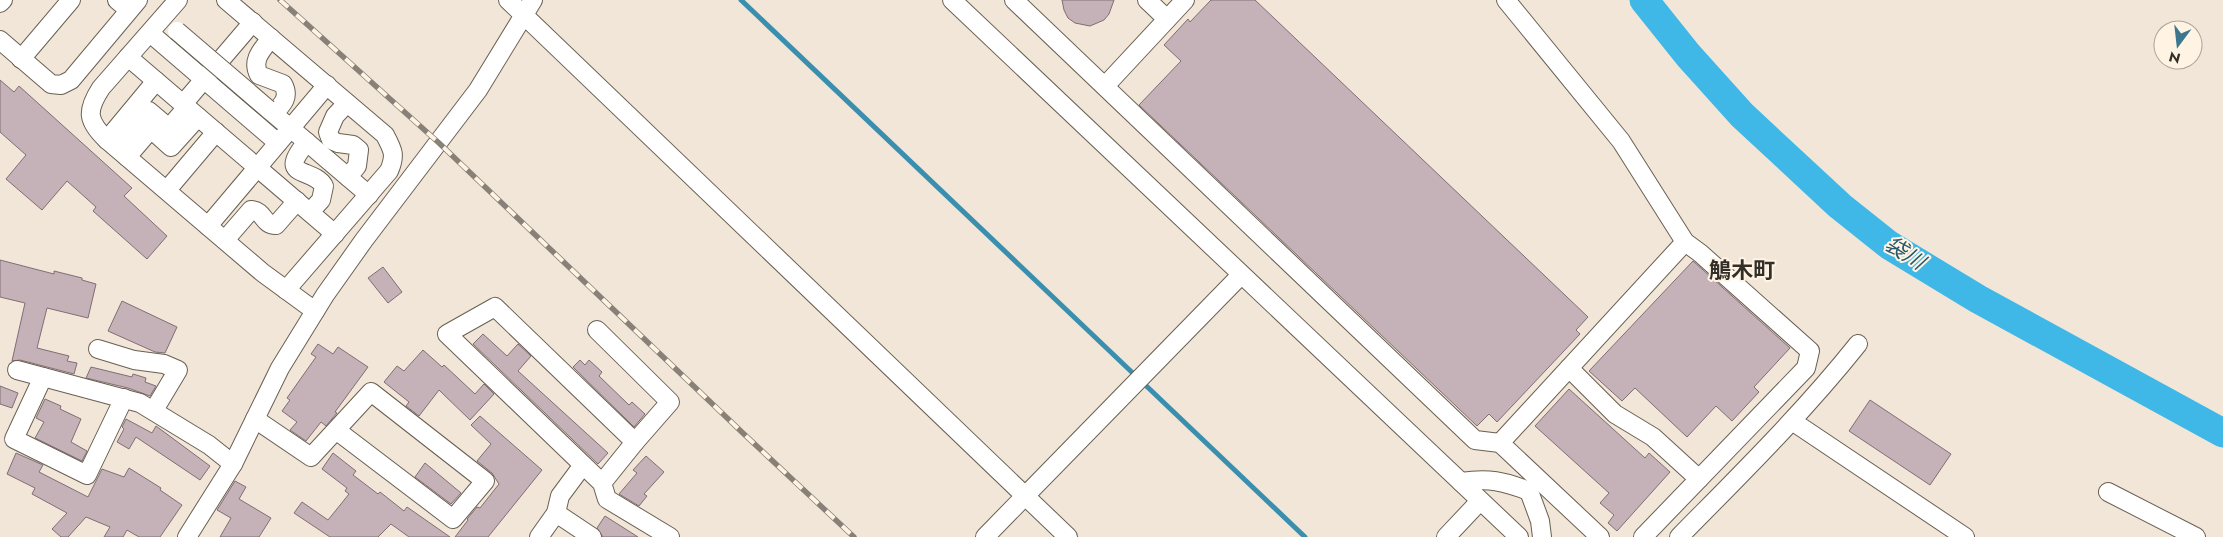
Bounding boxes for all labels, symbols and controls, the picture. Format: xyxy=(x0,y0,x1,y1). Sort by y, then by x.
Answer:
north arrow xyxy=(2153,20,2203,70)
text: N xyxy=(2167,46,2183,69)
water label: 袋川 xyxy=(1879,229,1932,278)
district label: 鵤木町 xyxy=(1709,254,1775,286)

